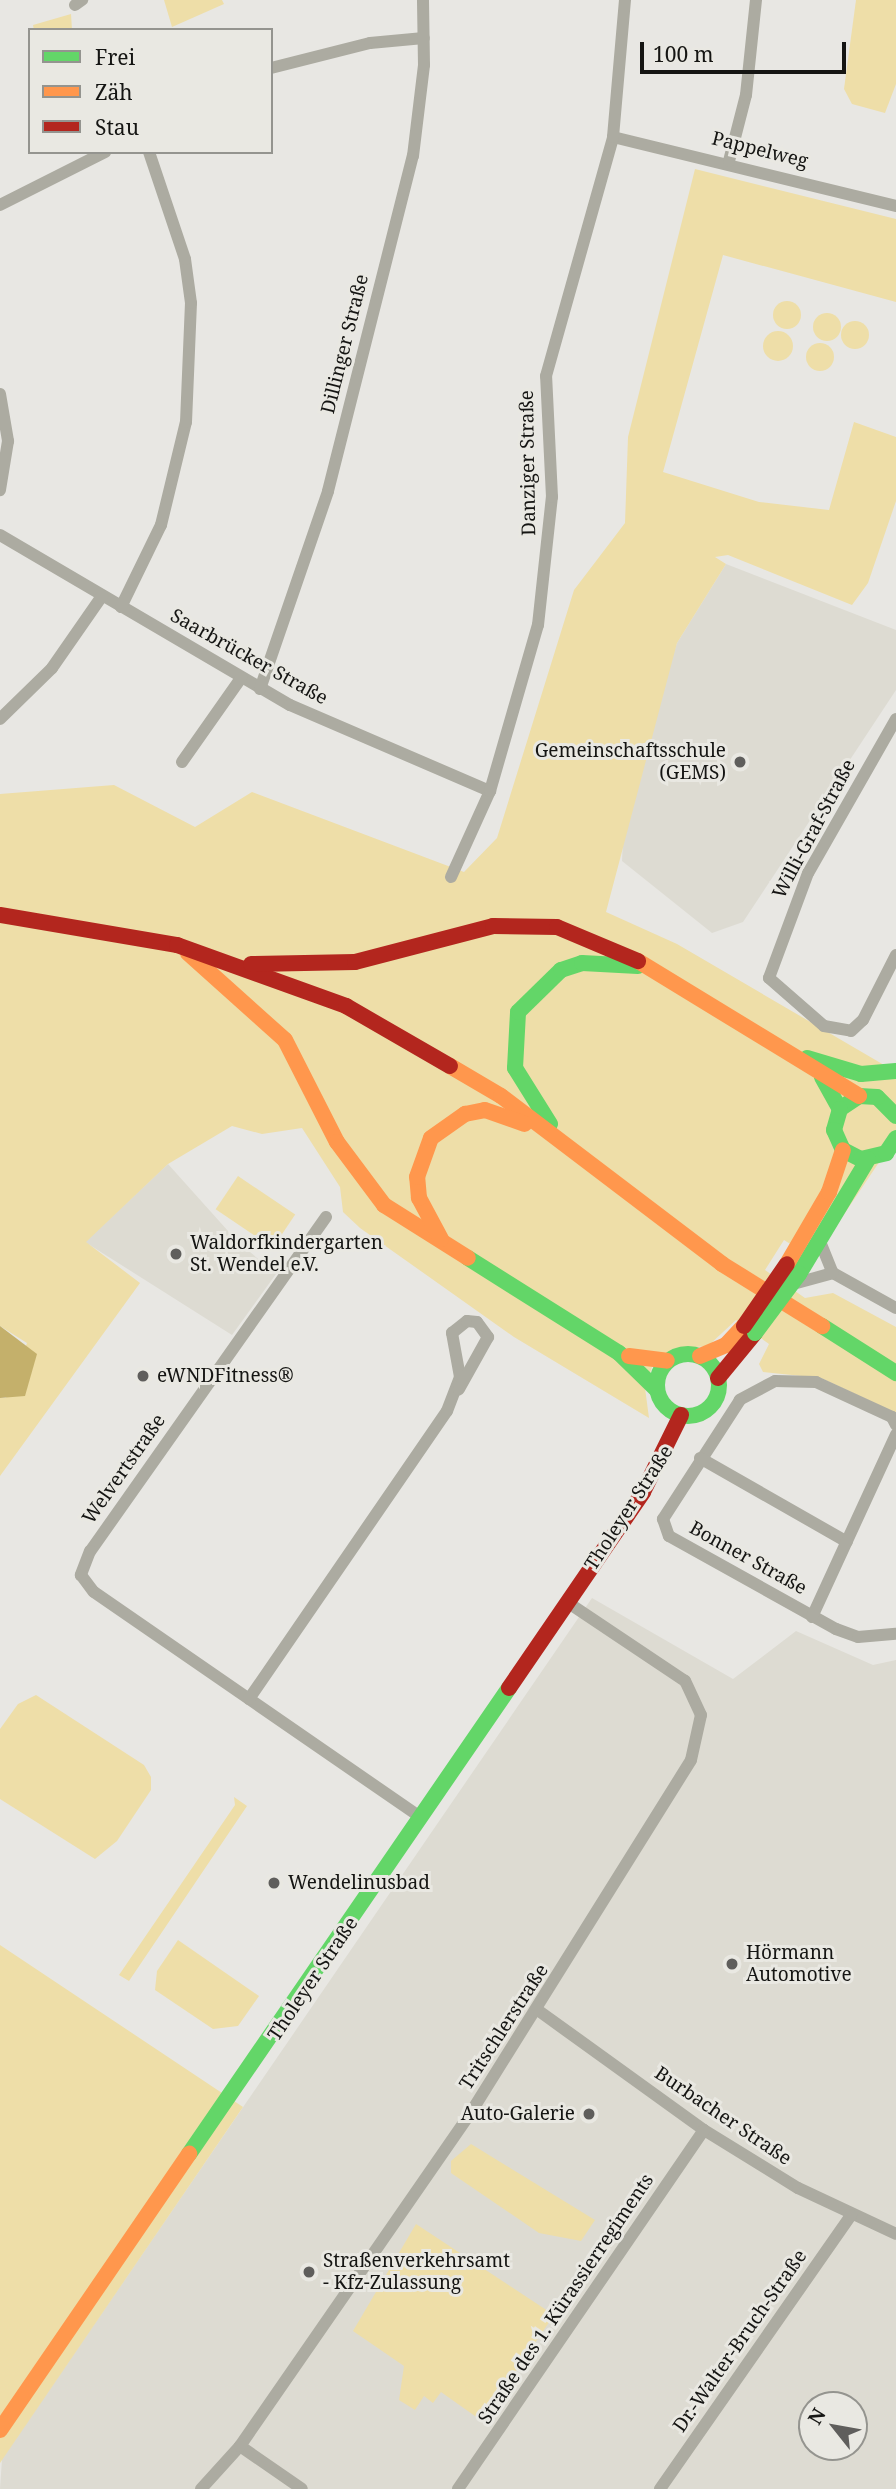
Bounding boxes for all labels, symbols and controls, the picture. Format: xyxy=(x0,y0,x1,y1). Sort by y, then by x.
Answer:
legend xyxy=(28,28,273,154)
scale bar xyxy=(644,28,850,72)
text: 100 m xyxy=(653,40,714,68)
text: Frei xyxy=(95,43,135,71)
text: Zäh xyxy=(95,78,133,106)
text: Stau xyxy=(95,113,139,141)
street label: Pappelweg xyxy=(710,127,810,173)
street label: Dillinger Straße xyxy=(317,272,373,416)
street label: Danziger Straße xyxy=(515,390,541,536)
street label: Saarbrücker Straße xyxy=(166,604,332,710)
place label: Gemeinschaftsschule (GEMS) xyxy=(535,740,726,784)
marker: Gemeinschaftsschule (GEMS) xyxy=(732,754,748,770)
street label: Willi-Graf-Straße xyxy=(768,756,860,902)
place label: Waldorfkindergarten St. Wendel e.V. xyxy=(190,1232,383,1276)
marker: Waldorfkindergarten St. Wendel e.V. xyxy=(168,1246,184,1262)
place label: eWNDFitness® xyxy=(157,1365,294,1387)
marker: eWNDFitness® xyxy=(135,1368,151,1384)
street label: Welvertstraße xyxy=(78,1410,170,1528)
street label: Tholeyer Straße xyxy=(580,1441,678,1575)
street label: Bonner Straße xyxy=(685,1516,811,1600)
place label: Wendelinusbad xyxy=(288,1872,430,1894)
marker: Wendelinusbad xyxy=(266,1875,282,1891)
street label: Tholeyer Straße xyxy=(263,1913,363,2045)
place label: Hörmann Automotive xyxy=(746,1942,852,1986)
marker: Hörmann Automotive xyxy=(724,1956,740,1972)
street label: Tritschlerstraße xyxy=(455,1960,553,2094)
street label: Burbacher Straße xyxy=(650,2062,796,2170)
place label: Auto-Galerie xyxy=(461,2103,575,2125)
marker: Auto-Galerie xyxy=(581,2106,597,2122)
street label: Straße des 1. Kürassierregiments xyxy=(474,2170,658,2428)
street label: Dr.-Walter-Bruch-Straße xyxy=(668,2245,812,2437)
place label: Straßenverkehrsamt - Kfz-Zulassung xyxy=(323,2250,510,2294)
marker: Straßenverkehrsamt - Kfz-Zulassung xyxy=(301,2264,317,2280)
north arrow xyxy=(798,2391,868,2461)
text: N xyxy=(802,2403,832,2429)

